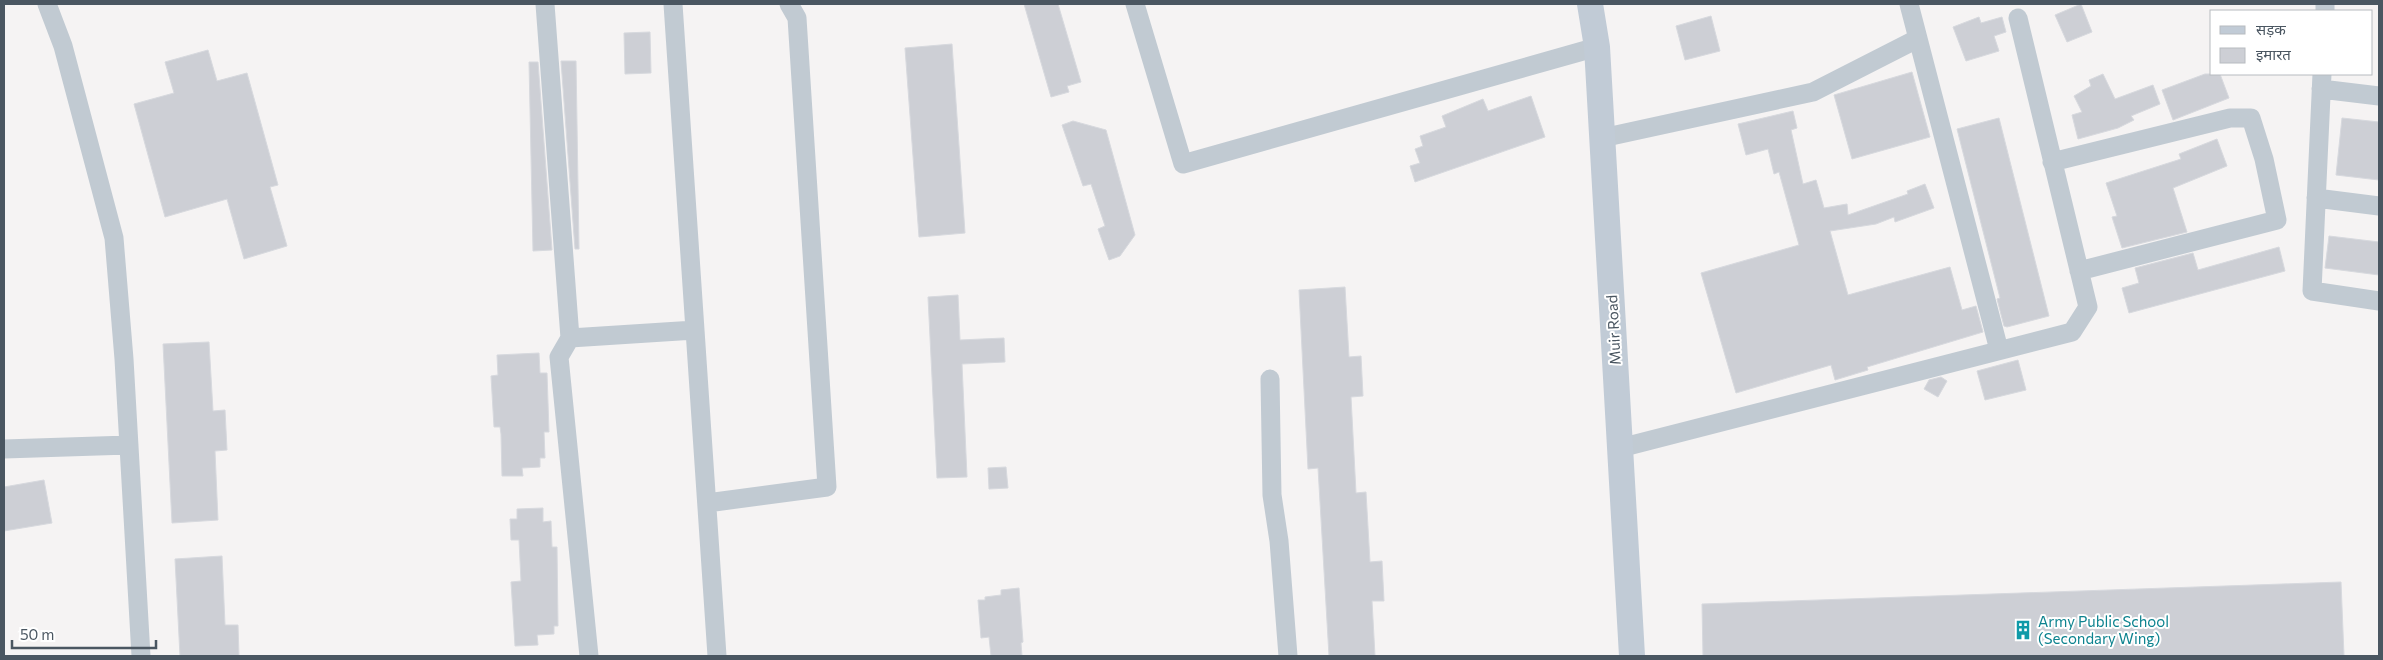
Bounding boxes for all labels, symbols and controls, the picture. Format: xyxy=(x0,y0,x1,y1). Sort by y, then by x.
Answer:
legend xyxy=(2210,10,2373,75)
text: सड़क xyxy=(2256,20,2286,38)
text: इमारत xyxy=(2256,45,2291,63)
street label: Muir Road xyxy=(1602,294,1624,366)
place label: Army Public School (Secondary Wing) xyxy=(2038,612,2169,647)
scale bar xyxy=(12,618,156,650)
building icon: Army Public School (Secondary Wing) xyxy=(2012,619,2034,641)
text: 50 m xyxy=(20,625,54,643)

